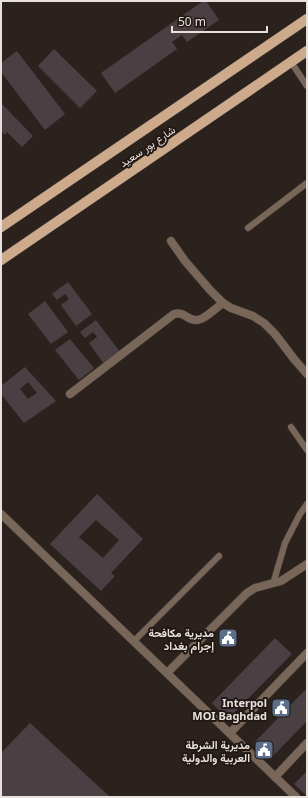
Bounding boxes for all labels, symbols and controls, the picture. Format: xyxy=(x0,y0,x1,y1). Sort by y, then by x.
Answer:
scale bar xyxy=(172,8,267,34)
text: 50 m xyxy=(178,13,206,30)
street label: شارع بور سعيد xyxy=(116,122,179,171)
place label: مديرية مكافحة إجرام بغداد xyxy=(148,625,214,654)
public building icon: مديرية مكافحة إجرام بغداد xyxy=(217,627,239,649)
place label: Interpol MOI Baghdad xyxy=(192,695,267,723)
public building icon: Interpol MOI Baghdad xyxy=(270,697,292,719)
place label: مديرية الشرطة العربية والدولية xyxy=(182,737,250,765)
public building icon: مديرية الشرطة العربية والدولية xyxy=(253,739,275,761)

